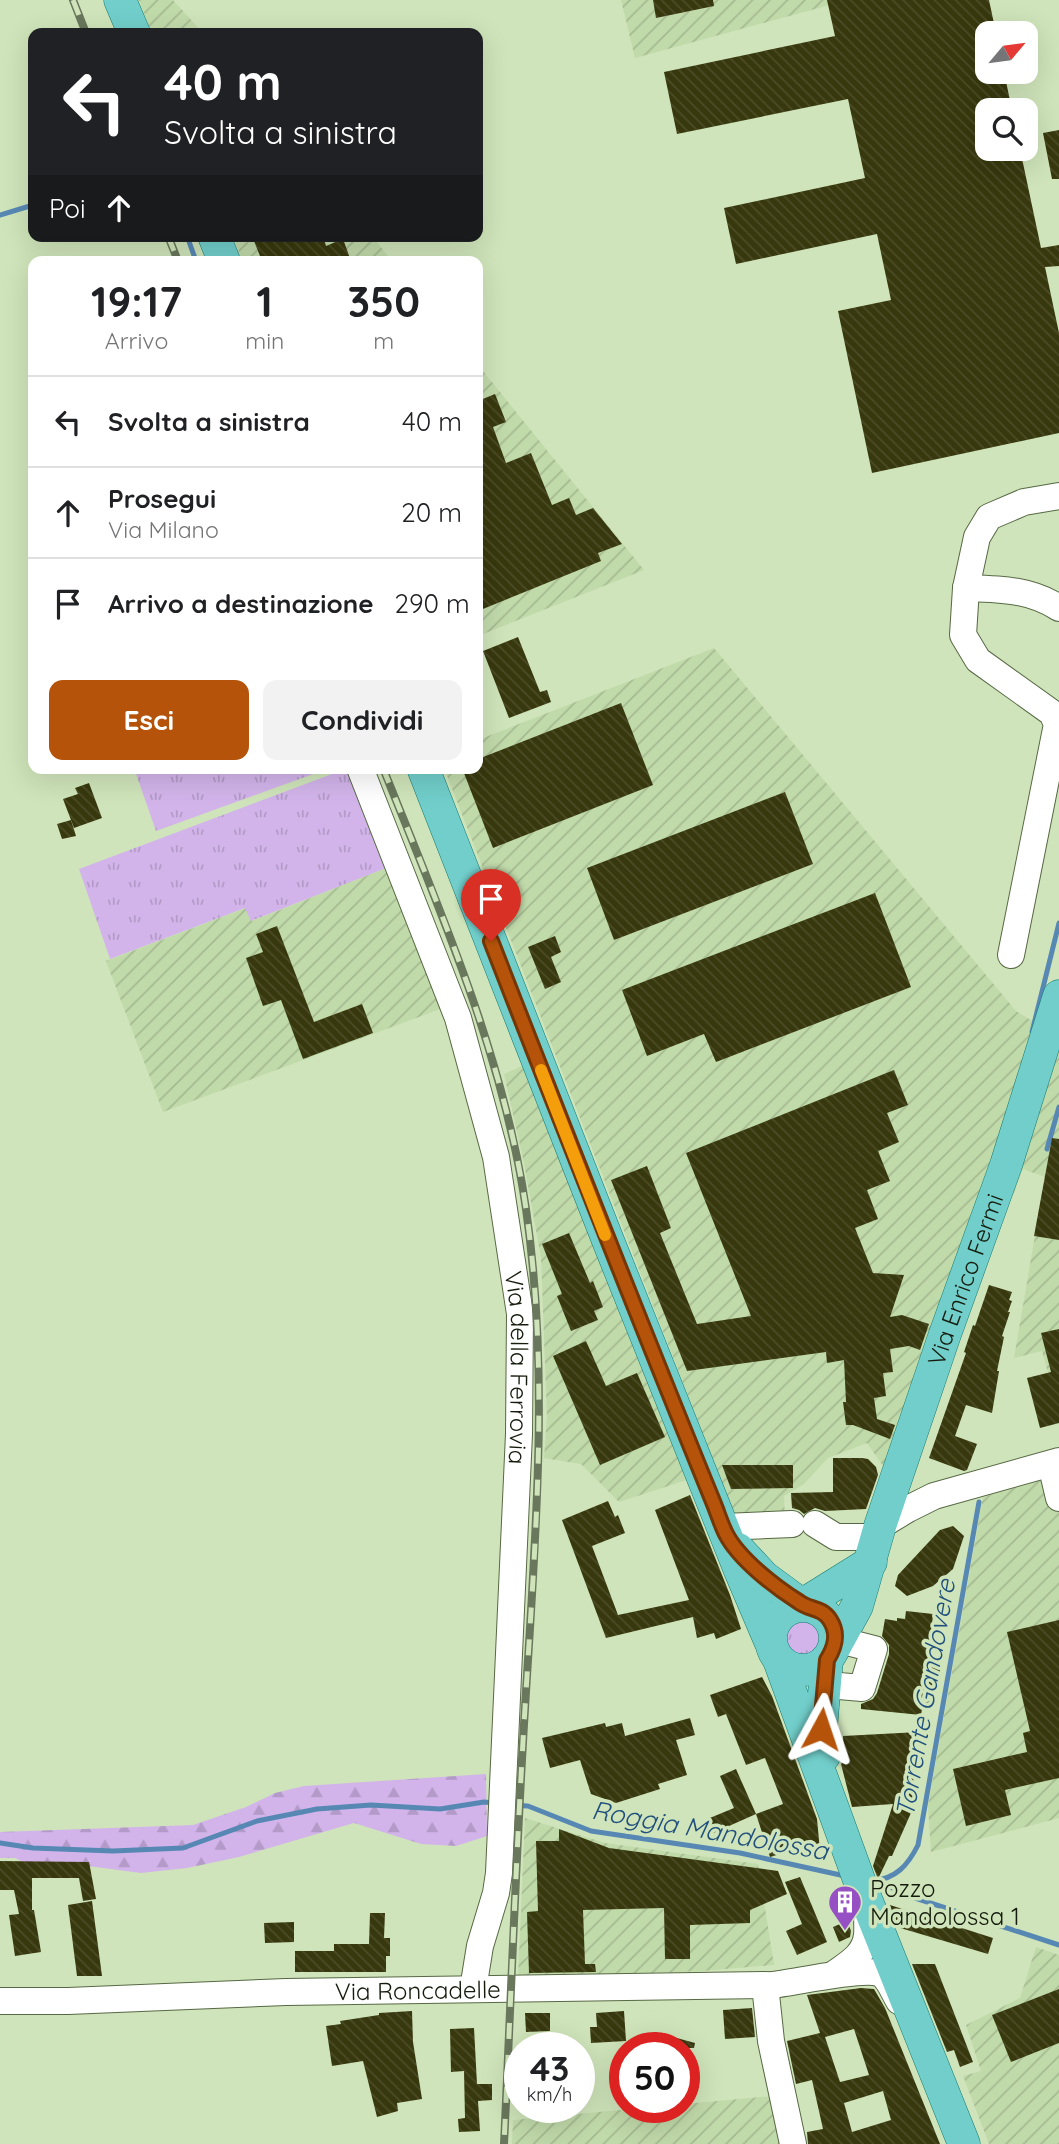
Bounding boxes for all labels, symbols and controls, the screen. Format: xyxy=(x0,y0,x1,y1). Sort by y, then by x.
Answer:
north arrow xyxy=(975,21,1038,84)
map controls xyxy=(975,21,1038,161)
text: 40 m xyxy=(164,51,282,112)
icon: left xyxy=(49,56,140,147)
button: search xyxy=(975,98,1038,161)
text: Svolta a sinistra xyxy=(164,112,397,152)
icon: ahead xyxy=(100,189,138,227)
text: Poi xyxy=(49,192,86,225)
text: 19:17 xyxy=(91,275,182,328)
text: 1 xyxy=(257,275,273,328)
text: 350 xyxy=(347,275,420,328)
text: Arrivo xyxy=(105,326,168,355)
text: min xyxy=(245,326,284,355)
text: m xyxy=(373,326,394,355)
icon: left xyxy=(49,403,87,441)
text: Svolta a sinistra xyxy=(108,405,310,438)
text: 40 m xyxy=(402,405,462,438)
text: Prosegui xyxy=(108,482,216,515)
icon: ahead xyxy=(49,494,87,532)
text: 20 m xyxy=(401,496,462,529)
text: Via Milano xyxy=(108,515,219,544)
icon: arrive xyxy=(49,585,87,623)
text: Arrivo a destinazione xyxy=(108,587,374,620)
text: 290 m xyxy=(395,587,470,620)
button: Esci xyxy=(49,680,249,760)
button: Condividi xyxy=(263,680,462,760)
pin xyxy=(461,869,521,941)
icon: arrive xyxy=(472,880,510,918)
street label: Via Enrico Fermi xyxy=(920,1189,1009,1370)
street label: Via della Ferrovia xyxy=(499,1269,535,1465)
water label: Torrente Gandovere xyxy=(888,1575,962,1819)
position arrow xyxy=(784,1692,858,1766)
water label: Roggia Mandolossa xyxy=(589,1793,832,1867)
place label: Pozzo Mandolossa 1 xyxy=(870,1873,1020,1931)
building icon: Pozzo Mandolossa 1 xyxy=(826,1883,864,1932)
street label: Via Roncadelle xyxy=(335,1974,501,2006)
speed limit sign: 50 xyxy=(609,2032,700,2123)
text: 43 xyxy=(530,2046,569,2090)
text: km/h xyxy=(527,2083,572,2106)

